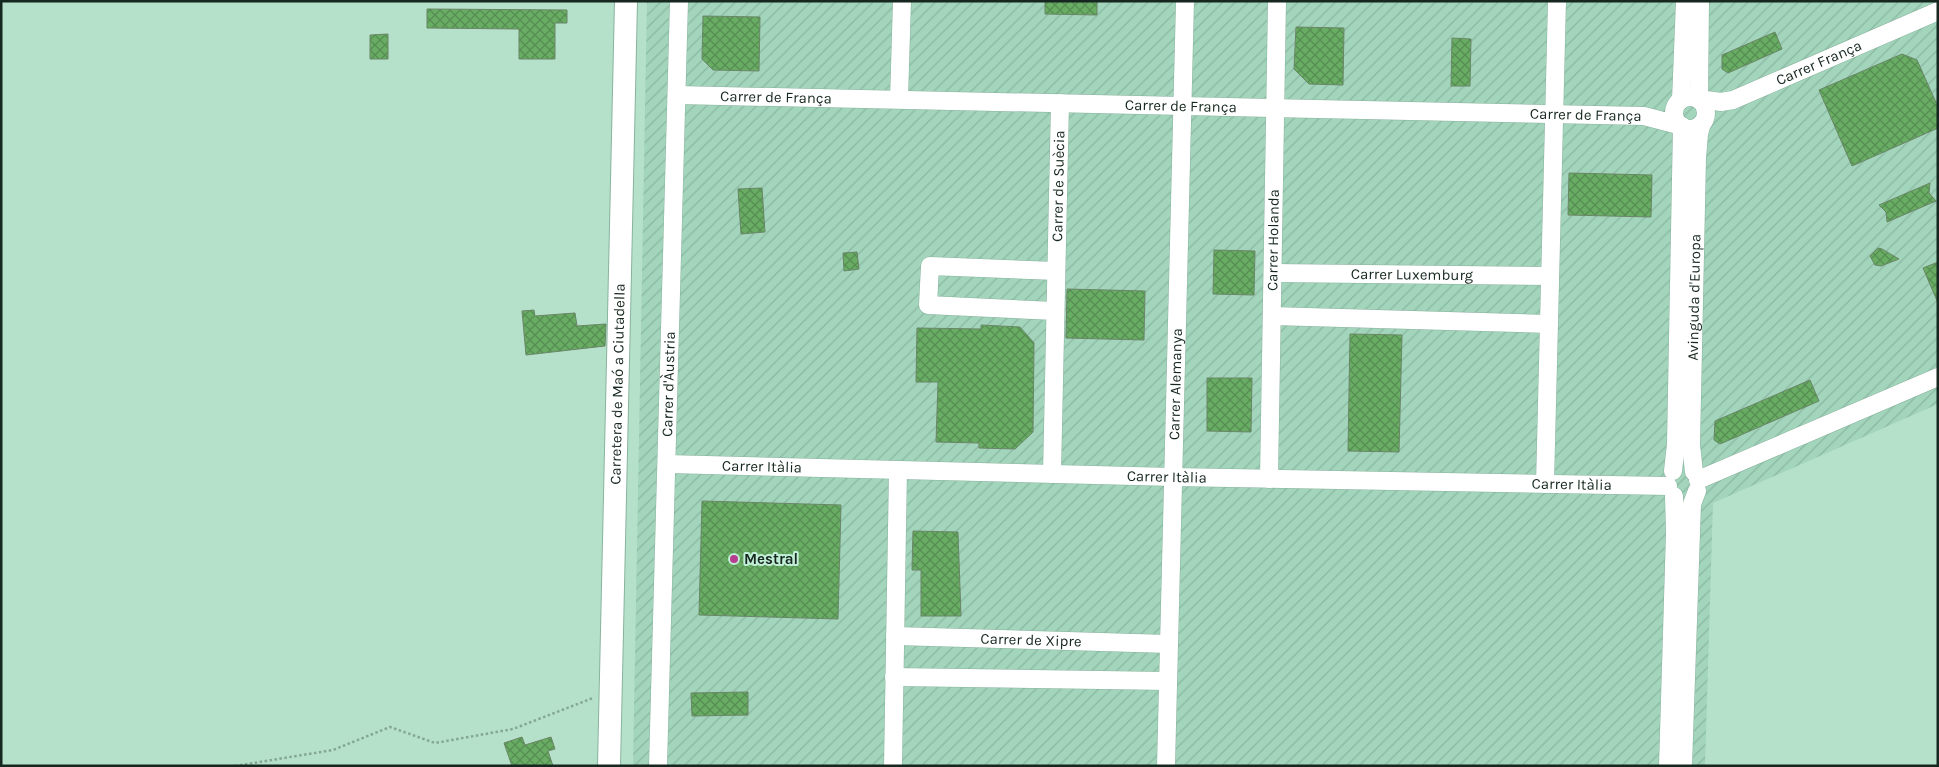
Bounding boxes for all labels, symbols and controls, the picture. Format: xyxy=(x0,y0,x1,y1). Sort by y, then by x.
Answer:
street label: Carrer França xyxy=(1773,36,1865,89)
street label: Carrer de França xyxy=(720,87,832,107)
street label: Carrer de França xyxy=(1125,96,1237,116)
street label: Carrer de França xyxy=(1530,105,1642,125)
street label: Carrer de Suècia xyxy=(1048,130,1068,242)
street label: Carrer Holanda xyxy=(1263,189,1283,291)
street label: Avinguda d'Europa xyxy=(1684,234,1704,361)
street label: Carrer Luxemburg xyxy=(1351,265,1474,284)
street label: Carretera de Maó a Ciutadella xyxy=(606,283,629,485)
street label: Carrer Alemanya xyxy=(1165,328,1186,440)
street label: Carrer d'Àustria xyxy=(658,331,679,437)
street label: Carrer Itàlia xyxy=(722,456,802,476)
street label: Carrer Itàlia xyxy=(1127,467,1207,487)
street label: Carrer Itàlia xyxy=(1532,475,1612,494)
place label: Mestral xyxy=(744,550,798,568)
marker: Mestral xyxy=(728,553,740,565)
street label: Carrer de Xipre xyxy=(980,629,1082,650)

